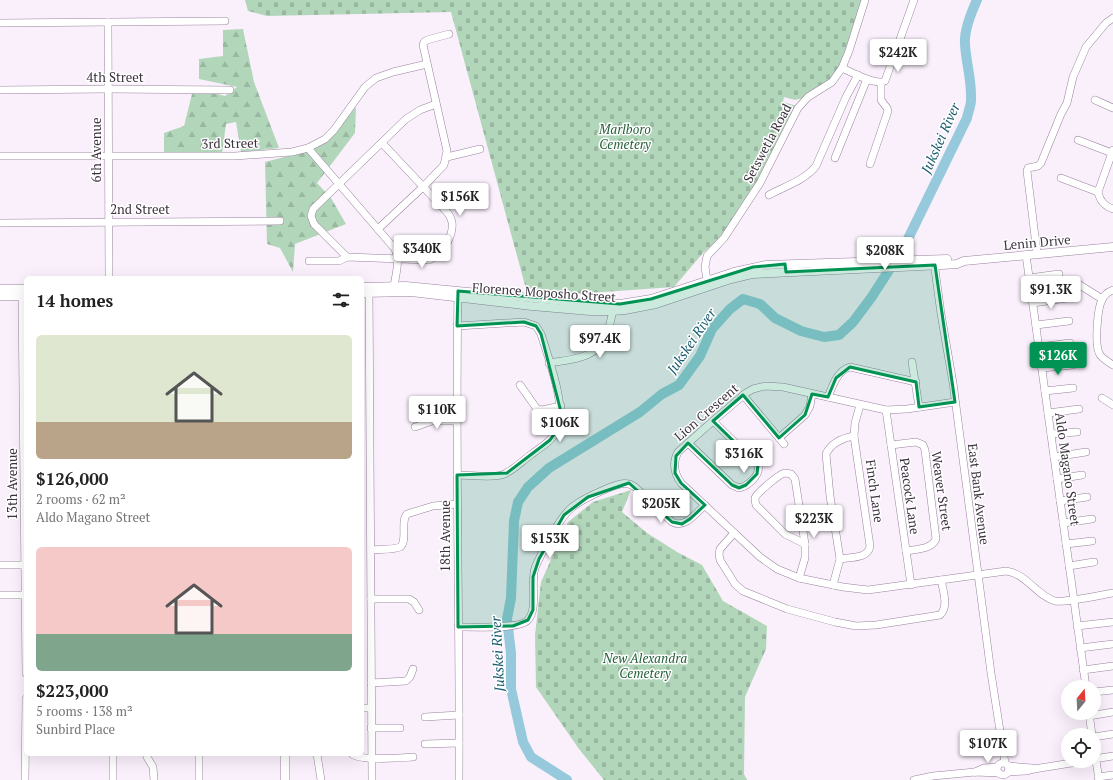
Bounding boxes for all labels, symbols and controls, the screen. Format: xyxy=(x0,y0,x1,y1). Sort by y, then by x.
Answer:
pin: $242K xyxy=(870,39,926,73)
text: $242K xyxy=(879,43,917,61)
street label: 4th Street xyxy=(86,68,144,86)
water label: Jukskei River xyxy=(916,99,964,177)
street label: Setswetla Road xyxy=(739,100,795,186)
street label: 6th Avenue xyxy=(87,118,105,182)
park label: Marlboro Cemetery xyxy=(598,120,652,153)
street label: 3rd Street xyxy=(201,134,259,152)
pin: $156K xyxy=(432,183,488,217)
text: $156K xyxy=(441,187,479,205)
street label: 2nd Street xyxy=(110,200,170,218)
street label: Lenin Drive xyxy=(1003,230,1071,254)
pin: $340K xyxy=(394,235,450,269)
pin: $208K xyxy=(857,237,913,271)
text: $340K xyxy=(403,239,441,257)
text: $208K xyxy=(866,241,904,259)
pin: $91.3K xyxy=(1018,276,1084,310)
street label: Florence Moposho Street xyxy=(471,278,617,306)
text: $91.3K xyxy=(1030,280,1072,298)
text: 14 homes xyxy=(36,289,113,312)
icon: filters xyxy=(330,289,352,311)
water label: Jukskei River xyxy=(661,304,720,378)
pin: $97.4K xyxy=(567,325,633,359)
text: $97.4K xyxy=(579,329,621,347)
pin: $126K xyxy=(1030,342,1086,376)
text: $126K xyxy=(1039,346,1077,364)
icon: home xyxy=(158,361,230,433)
street label: Lion Crescent xyxy=(670,379,742,445)
pin: $110K xyxy=(409,396,465,430)
text: $110K xyxy=(418,400,456,418)
pin: $106K xyxy=(532,409,588,443)
street label: Aldo Magano Street xyxy=(1051,411,1085,527)
text: $106K xyxy=(541,413,579,431)
pin: $316K xyxy=(716,440,772,474)
street label: East Bank Avenue xyxy=(964,442,994,546)
text: $316K xyxy=(725,444,763,462)
street label: 13th Avenue xyxy=(3,448,21,520)
street label: Weaver Street xyxy=(928,450,957,532)
street label: Peacock Lane xyxy=(896,456,924,536)
street label: Finch Lane xyxy=(862,458,888,524)
text: $126,000 xyxy=(36,467,108,490)
text: 2 rooms · 62 m² xyxy=(36,490,126,508)
pin: $205K xyxy=(633,490,689,524)
text: $205K xyxy=(642,494,680,512)
street label: 18th Avenue xyxy=(436,500,454,572)
pin: $223K xyxy=(786,505,842,539)
text: Aldo Magano Street xyxy=(36,508,150,526)
text: $223K xyxy=(795,509,833,527)
pin: $153K xyxy=(522,525,578,559)
text: $153K xyxy=(531,529,569,547)
icon: home xyxy=(158,573,230,645)
water label: Jukskei River xyxy=(486,615,509,693)
park label: New Alexandra Cemetery xyxy=(602,649,687,682)
text: $223,000 xyxy=(36,679,108,702)
north arrow xyxy=(1061,680,1101,720)
map controls xyxy=(1061,680,1101,768)
text: 5 rooms · 138 m² xyxy=(36,702,133,720)
text: Sunbird Place xyxy=(36,720,115,738)
button: locate xyxy=(1061,728,1101,768)
pin: $107K xyxy=(960,730,1016,764)
text: $107K xyxy=(969,734,1007,752)

